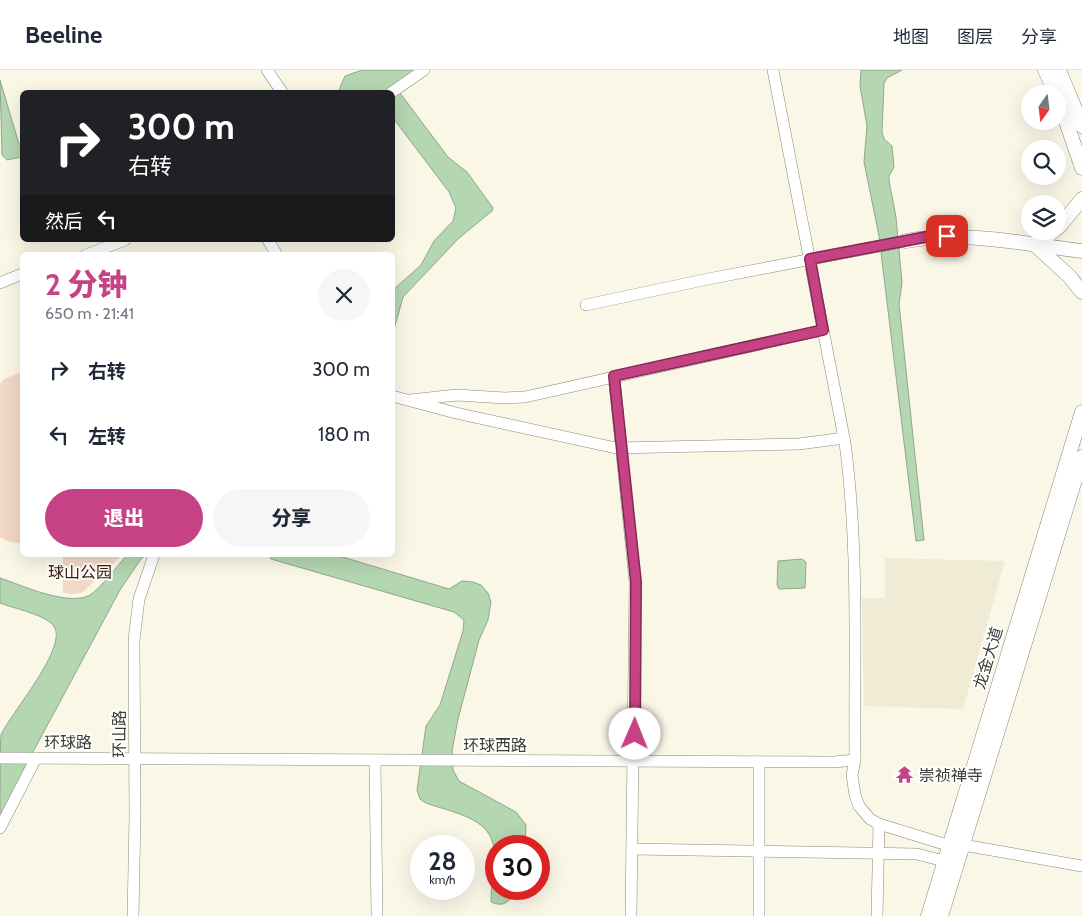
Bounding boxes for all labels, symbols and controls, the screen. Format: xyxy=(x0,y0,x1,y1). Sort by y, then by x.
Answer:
text: Beeline xyxy=(25,20,102,49)
text: 地图 xyxy=(893,26,929,48)
text: 图层 xyxy=(957,26,993,48)
text: 分享 xyxy=(1021,26,1057,48)
north arrow xyxy=(1021,85,1066,130)
map controls xyxy=(1021,85,1066,240)
text: 300 m xyxy=(128,105,235,148)
icon: right xyxy=(45,110,110,175)
button: search xyxy=(1021,140,1066,185)
text: 右转 xyxy=(128,153,172,180)
button: layers xyxy=(1021,195,1066,240)
icon: left xyxy=(93,205,121,233)
text: 然后 xyxy=(45,210,83,233)
pin xyxy=(926,215,968,257)
icon: arrive xyxy=(933,222,961,250)
text: 2 分钟 xyxy=(45,266,128,303)
button: close xyxy=(318,269,370,321)
text: 650 m · 21:41 xyxy=(45,304,134,323)
icon: right xyxy=(45,356,73,384)
text: 300 m xyxy=(312,358,370,381)
text: 右转 xyxy=(88,360,126,383)
icon: left xyxy=(45,421,73,449)
text: 180 m xyxy=(318,423,370,446)
text: 左转 xyxy=(88,425,126,448)
button: 退出 xyxy=(45,489,203,547)
button: 分享 xyxy=(213,489,370,547)
park label: 球山公园 xyxy=(48,563,112,582)
street label: 龙金大道 xyxy=(970,625,1006,691)
position arrow xyxy=(608,707,660,759)
street label: 环山路 xyxy=(110,710,129,758)
street label: 环球路 xyxy=(44,733,92,752)
street label: 环球西路 xyxy=(463,736,527,755)
temple icon: 崇祯禅寺 xyxy=(895,765,915,785)
place label: 崇祯禅寺 xyxy=(919,766,983,785)
speed limit sign: 30 xyxy=(485,835,550,900)
text: 28 xyxy=(428,846,457,876)
text: km/h xyxy=(429,872,456,887)

